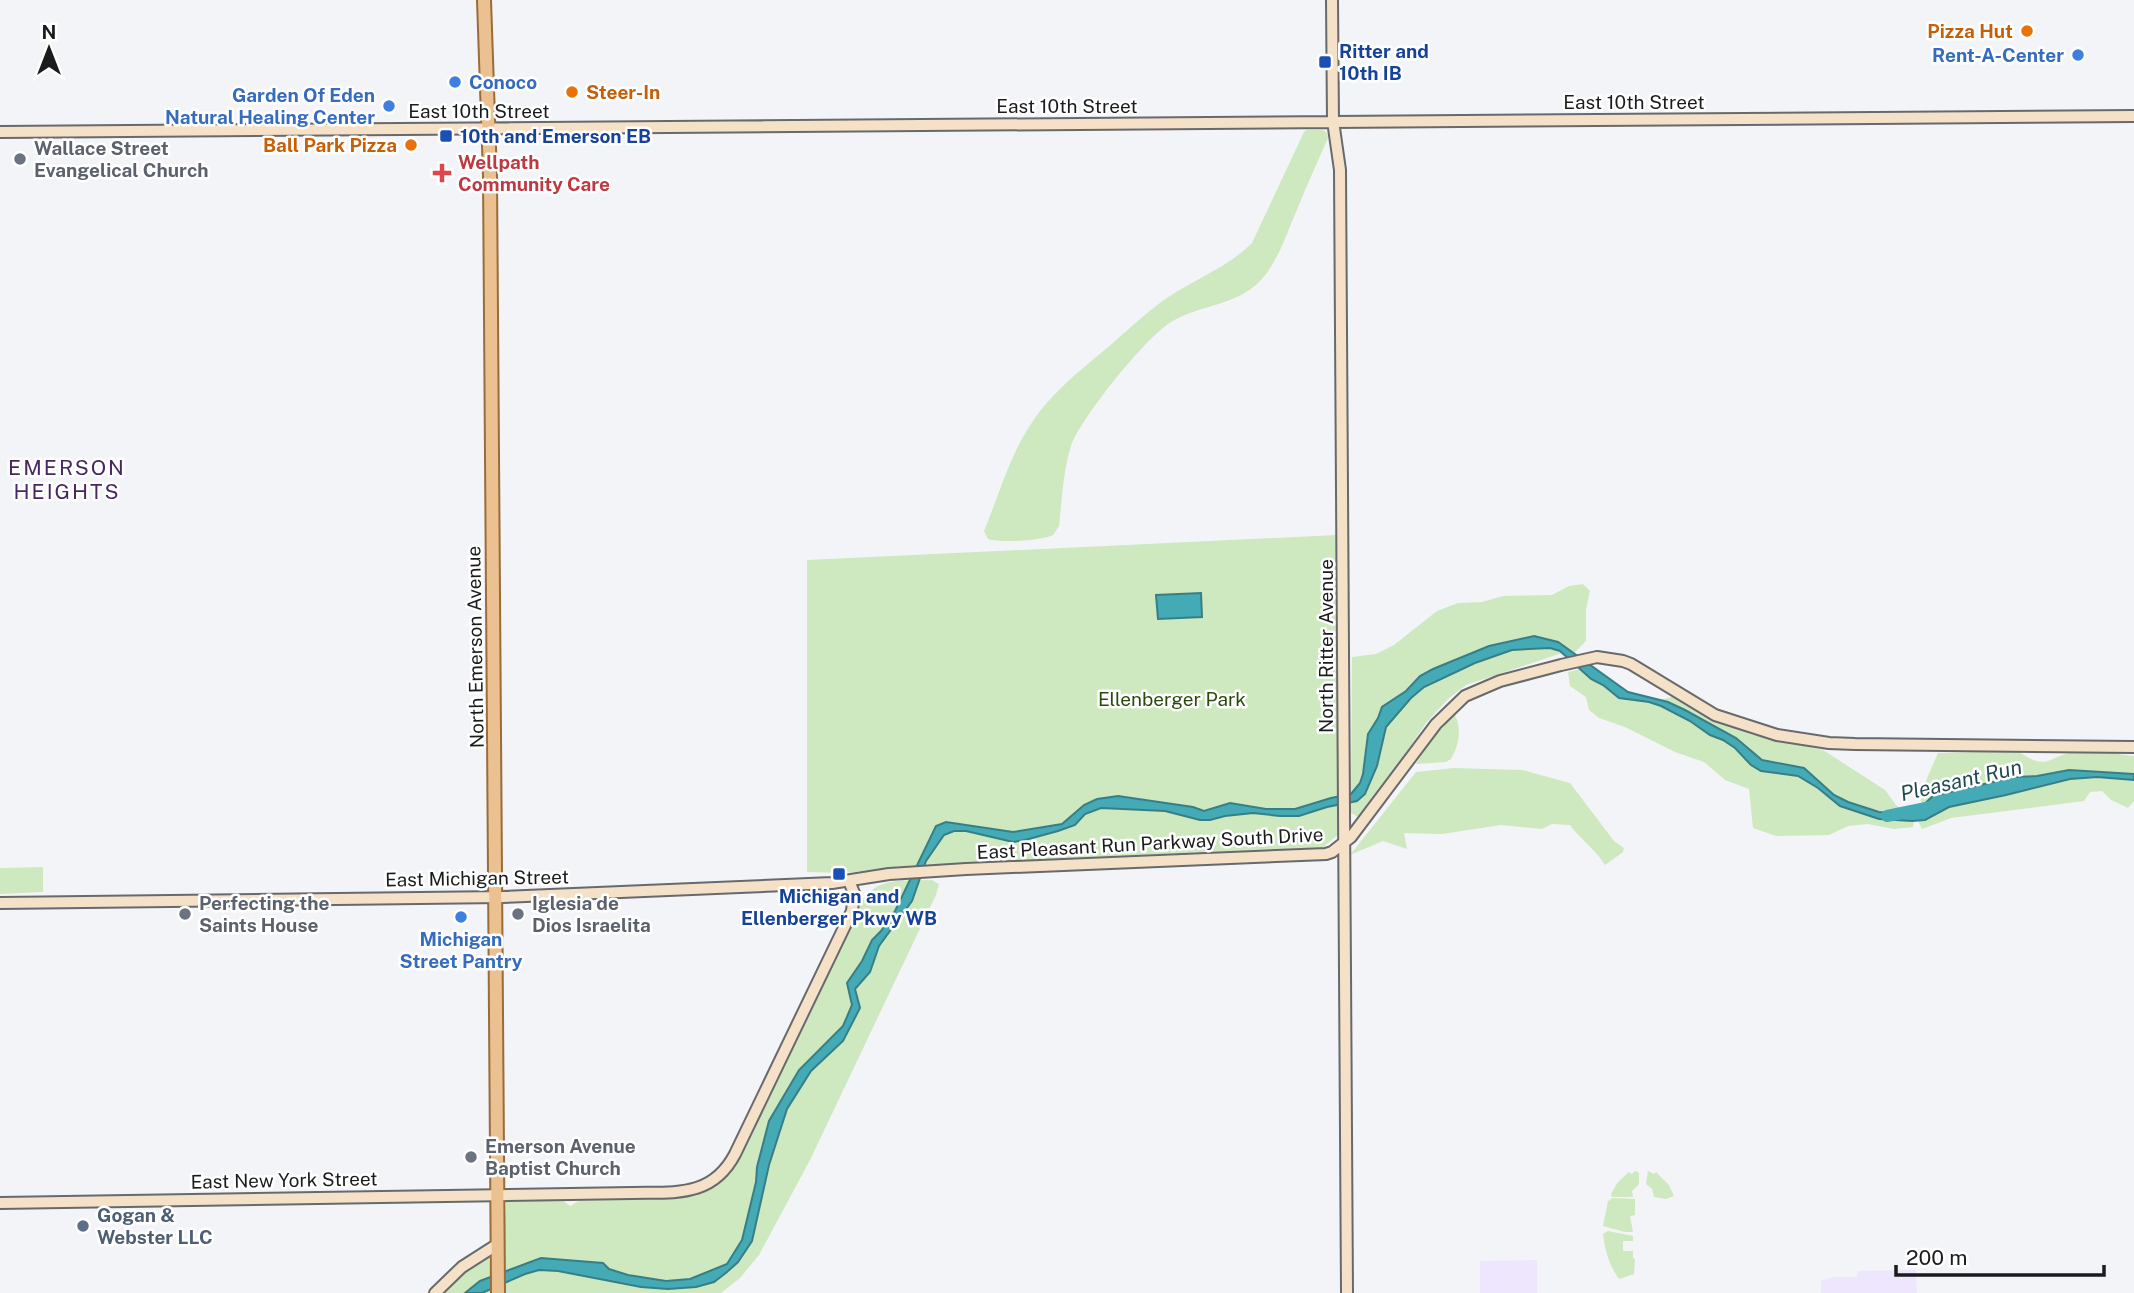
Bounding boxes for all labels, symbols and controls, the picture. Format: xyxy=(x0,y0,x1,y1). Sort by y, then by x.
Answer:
north arrow xyxy=(14,14,84,84)
place label: Pizza Hut xyxy=(1927,20,2013,42)
text: N xyxy=(42,21,56,43)
marker: Pizza Hut xyxy=(2019,23,2035,39)
place label: Ritter and 10th IB xyxy=(1339,40,1429,84)
place label: Rent-A-Center xyxy=(1932,44,2064,66)
marker: Rent-A-Center xyxy=(2070,47,2086,63)
marker: Ritter and 10th IB xyxy=(1317,54,1333,70)
place label: Conoco xyxy=(469,71,537,93)
marker: Conoco xyxy=(447,74,463,90)
place label: Steer-In xyxy=(586,81,660,103)
place label: Garden Of Eden Natural Healing Center xyxy=(165,84,375,128)
marker: Steer-In xyxy=(564,84,580,100)
street label: East 10th Street xyxy=(1563,91,1705,113)
street label: East 10th Street xyxy=(996,95,1138,117)
marker: Garden Of Eden Natural Healing Center xyxy=(381,98,397,114)
street label: East 10th Street xyxy=(408,100,550,122)
place label: 10th and Emerson EB xyxy=(460,125,651,147)
marker: 10th and Emerson EB xyxy=(438,128,454,144)
place label: Ball Park Pizza xyxy=(263,134,397,156)
place label: Wallace Street Evangelical Church xyxy=(34,137,209,181)
marker: Ball Park Pizza xyxy=(403,137,419,153)
marker: Wallace Street Evangelical Church xyxy=(12,151,28,167)
place label: Wellpath Community Care xyxy=(458,151,610,195)
marker: Wellpath Community Care xyxy=(432,163,452,183)
district label: EMERSON HEIGHTS xyxy=(8,455,126,504)
street label: North Emerson Avenue xyxy=(462,546,488,748)
street label: North Ritter Avenue xyxy=(1315,559,1337,733)
park label: Ellenberger Park xyxy=(1098,688,1246,710)
water label: Pleasant Run xyxy=(1898,754,2024,806)
street label: East Pleasant Run Parkway South Drive xyxy=(976,823,1324,863)
street label: East Michigan Street xyxy=(385,865,569,891)
marker: Michigan and Ellenberger Pkwy WB xyxy=(831,866,847,882)
place label: Michigan and Ellenberger Pkwy WB xyxy=(741,885,937,929)
place label: Perfecting the Saints House xyxy=(199,892,329,936)
place label: Iglesia de Dios Israelita xyxy=(532,892,651,936)
marker: Perfecting the Saints House xyxy=(177,906,193,922)
marker: Iglesia de Dios Israelita xyxy=(510,906,526,922)
marker: Michigan Street Pantry xyxy=(453,909,469,925)
place label: Michigan Street Pantry xyxy=(400,928,523,972)
place label: Emerson Avenue Baptist Church xyxy=(485,1135,636,1179)
marker: Emerson Avenue Baptist Church xyxy=(463,1149,479,1165)
street label: East New York Street xyxy=(190,1167,378,1193)
place label: Gogan & Webster LLC xyxy=(97,1204,213,1248)
marker: Gogan & Webster LLC xyxy=(75,1218,91,1234)
scale bar xyxy=(1896,1234,2104,1278)
text: 200 m xyxy=(1906,1245,1967,1270)

